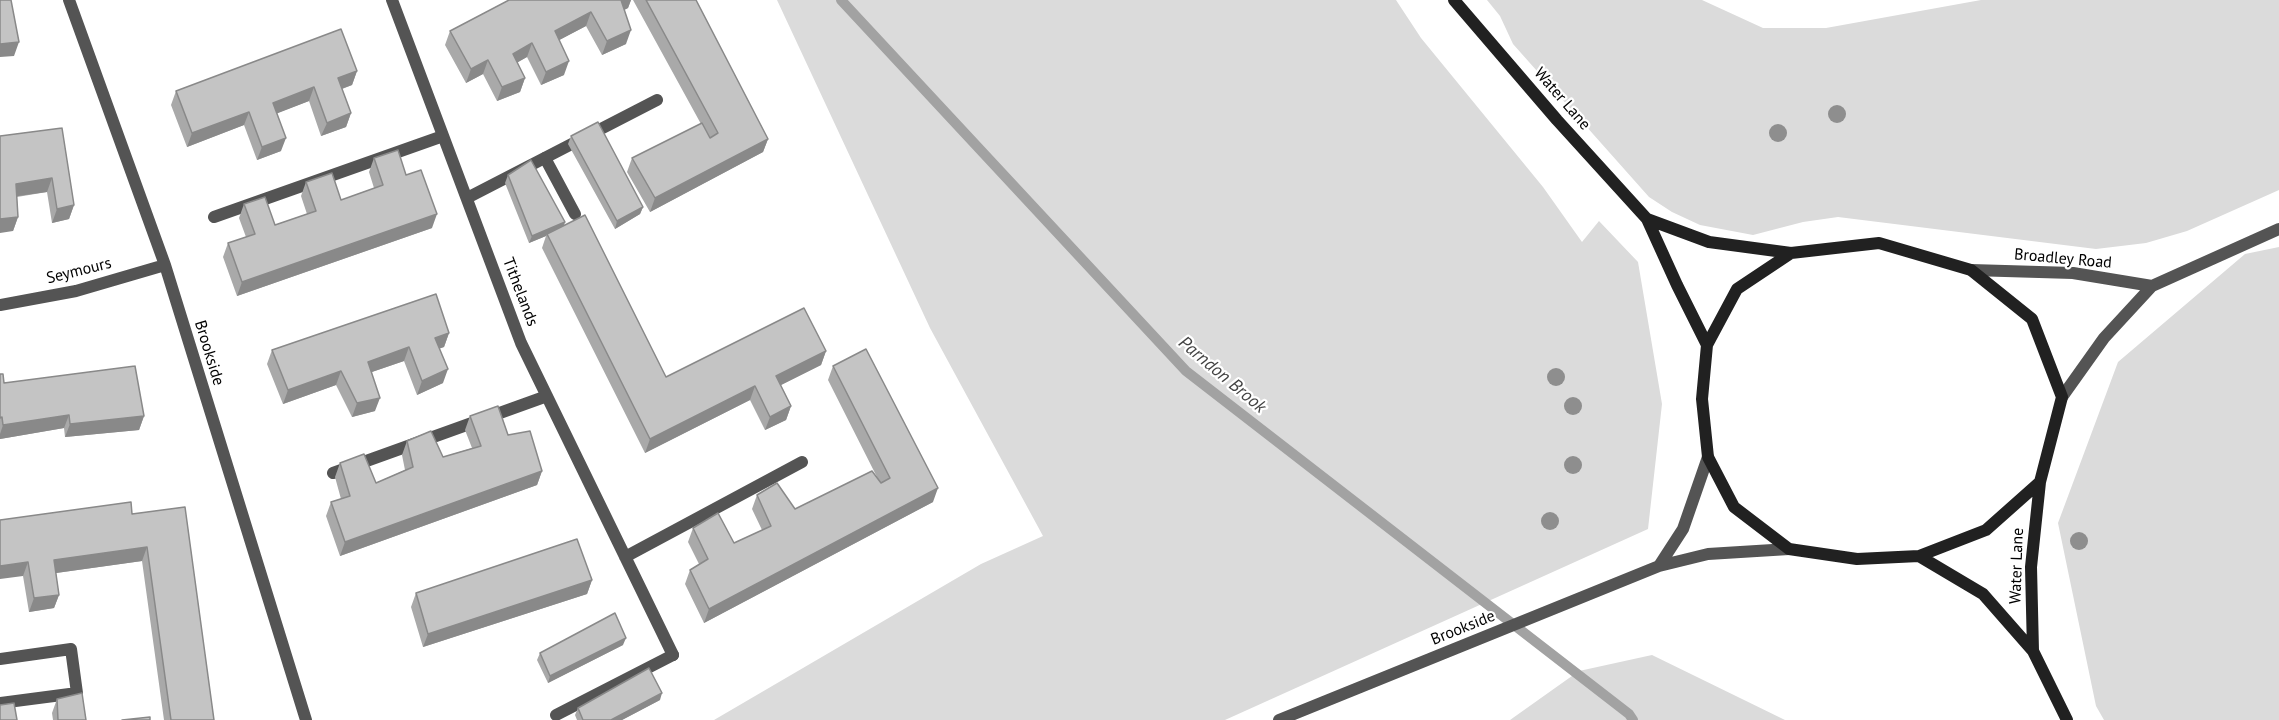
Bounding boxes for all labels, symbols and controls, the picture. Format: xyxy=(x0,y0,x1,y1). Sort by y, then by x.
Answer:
street label: Water Lane xyxy=(1530,64,1594,134)
street label: Broadley Road xyxy=(2013,245,2113,273)
street label: Seymours xyxy=(45,254,113,288)
street label: Tithelands xyxy=(498,255,542,329)
street label: Brookside xyxy=(190,318,228,388)
water label: Parndon Brook xyxy=(1174,332,1270,418)
street label: Water Lane xyxy=(2006,527,2028,605)
street label: Brookside xyxy=(1428,606,1498,650)

